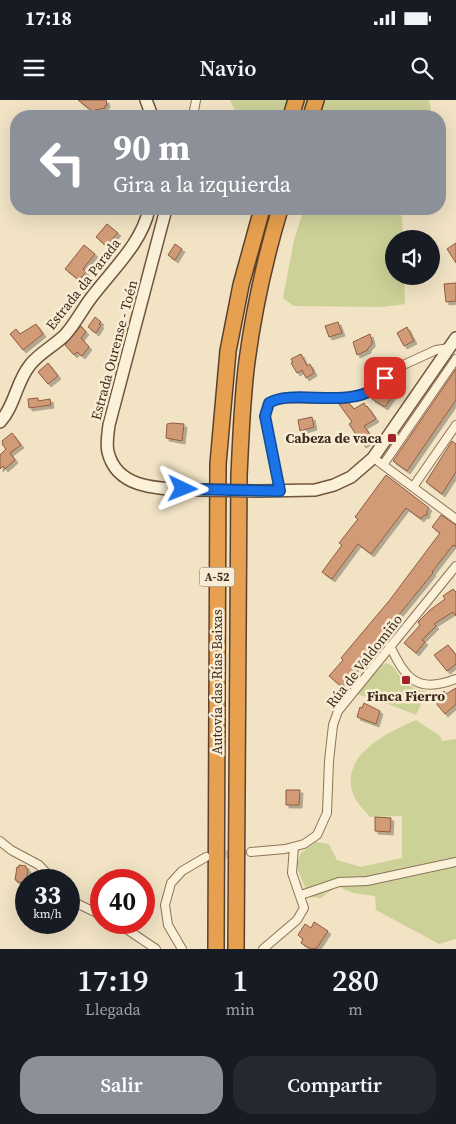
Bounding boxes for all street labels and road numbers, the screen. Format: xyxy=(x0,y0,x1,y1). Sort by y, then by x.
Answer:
street label: Estrada da Parada xyxy=(41,233,126,334)
street label: Estrada Ourense - Toén xyxy=(86,277,142,422)
road number: A-52 xyxy=(200,568,234,587)
street label: Autovía das Rías Baixas xyxy=(207,609,227,755)
street label: Rúa de Valdomiño xyxy=(321,610,407,712)

